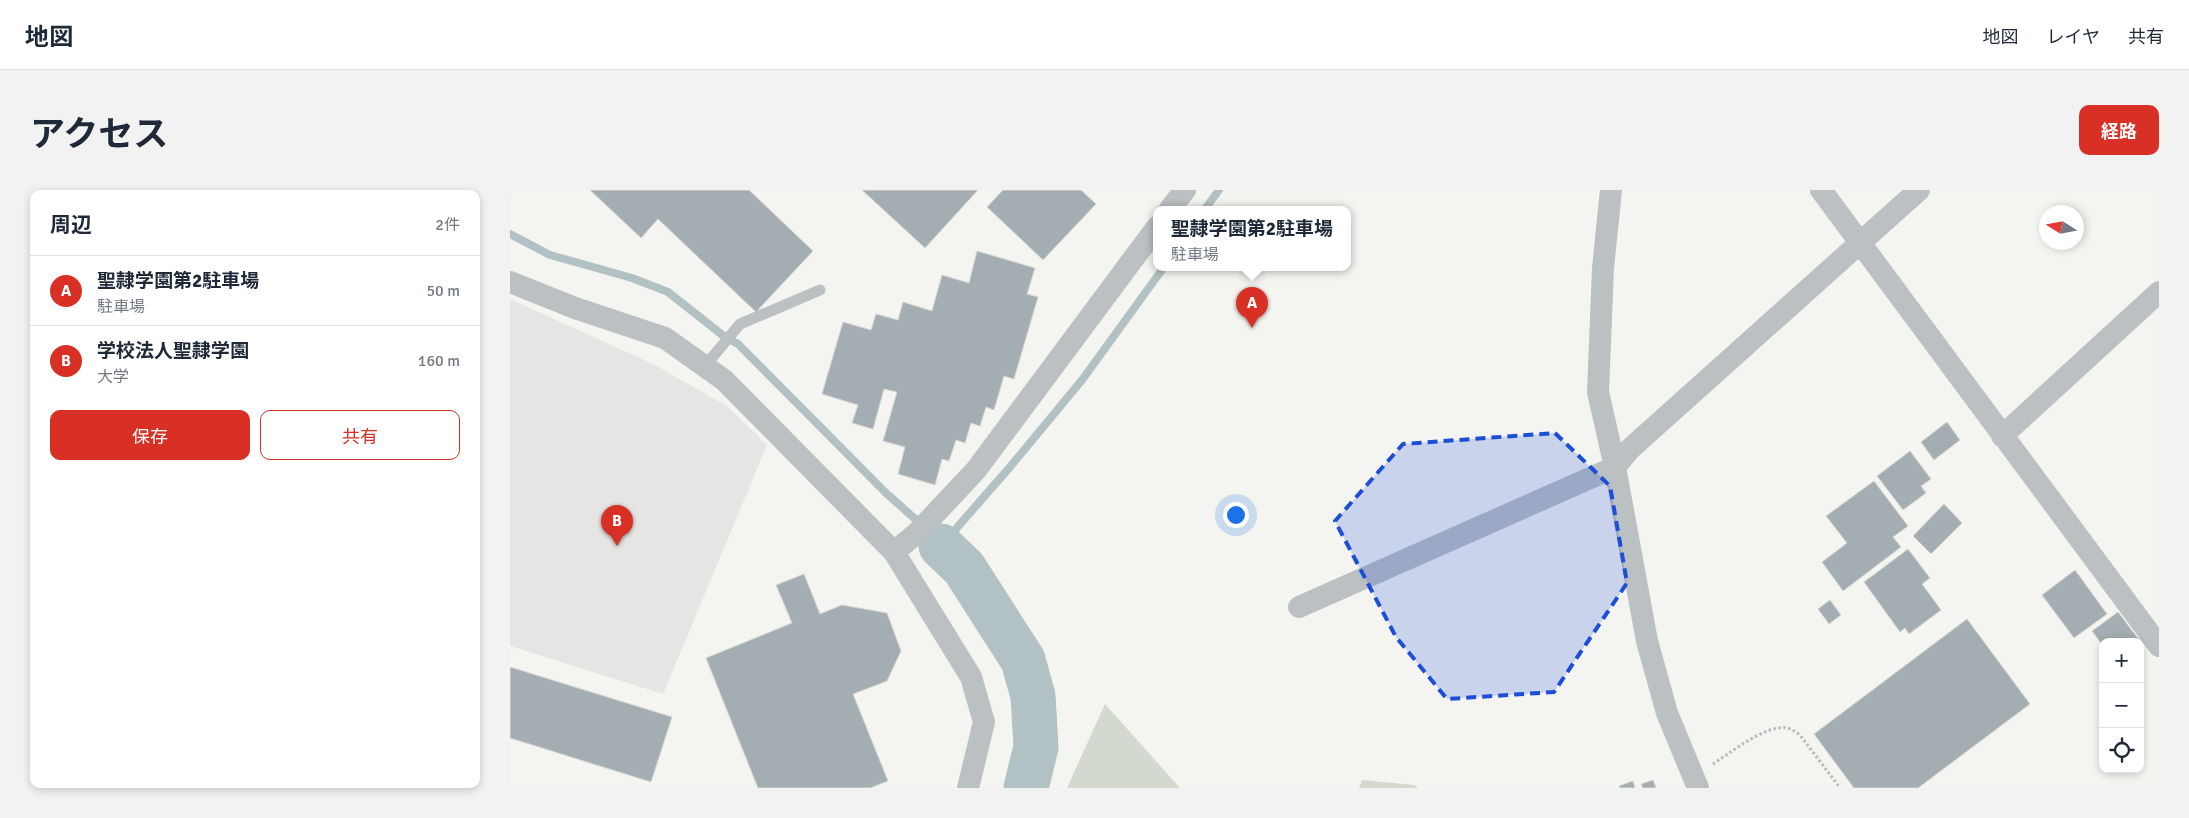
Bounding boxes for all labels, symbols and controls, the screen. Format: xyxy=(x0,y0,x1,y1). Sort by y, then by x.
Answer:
text: 地図 xyxy=(25,22,73,52)
text: 地図 xyxy=(1983,26,2019,48)
text: レイヤ xyxy=(2047,26,2100,48)
text: 共有 xyxy=(2128,26,2164,48)
button: 経路 xyxy=(2079,105,2159,155)
text: アクセス xyxy=(30,113,168,156)
north arrow xyxy=(2039,205,2084,250)
popup xyxy=(1153,206,1351,271)
text: 周辺 xyxy=(50,212,92,238)
text: 2件 xyxy=(435,215,460,235)
text: 聖隷学園第2駐車場 xyxy=(1171,217,1333,241)
text: 駐車場 xyxy=(1171,245,1219,265)
text: 聖隷学園第2駐車場 xyxy=(97,269,259,293)
text: A xyxy=(61,281,71,301)
text: 50 m xyxy=(426,281,460,301)
pin: A xyxy=(1236,287,1268,328)
text: 駐車場 xyxy=(97,297,145,317)
text: 学校法人聖隷学園 xyxy=(97,339,249,363)
text: B xyxy=(61,351,71,371)
text: 160 m xyxy=(418,351,460,371)
text: 大学 xyxy=(97,367,129,387)
button: 保存 xyxy=(50,410,250,460)
button: 共有 xyxy=(260,410,460,460)
your location xyxy=(1223,502,1249,528)
pin: B xyxy=(601,505,633,546)
map controls xyxy=(2099,638,2144,773)
button: + xyxy=(2099,638,2144,683)
button: − xyxy=(2099,683,2144,728)
button: locate xyxy=(2099,728,2144,773)

